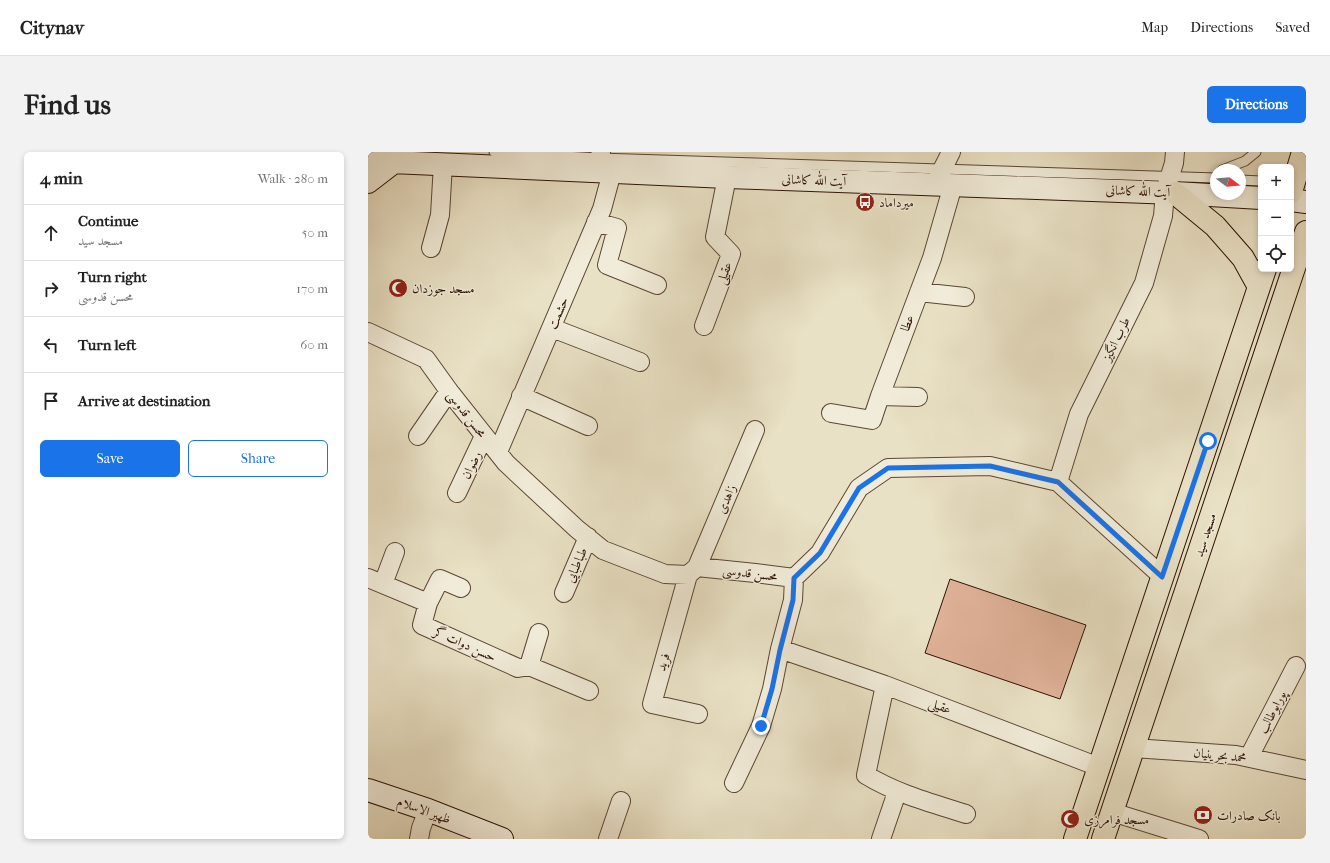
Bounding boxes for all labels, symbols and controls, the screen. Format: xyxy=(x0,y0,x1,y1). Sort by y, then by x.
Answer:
text: Citynav xyxy=(20,17,84,39)
text: Map xyxy=(1141,19,1168,36)
text: Directions xyxy=(1190,19,1253,36)
text: Saved xyxy=(1275,19,1310,36)
button: Directions xyxy=(1207,86,1306,123)
text: Find us xyxy=(24,88,111,121)
north arrow xyxy=(1210,164,1246,200)
map controls xyxy=(1258,164,1294,272)
button: + xyxy=(1258,164,1294,200)
text: 4 min xyxy=(40,168,83,188)
street label: آیت الله کاشانی xyxy=(781,168,848,190)
text: Walk · 280 m xyxy=(258,171,328,186)
street label: آیت الله کاشانی xyxy=(1105,179,1172,201)
bus stop icon: میرداماد xyxy=(854,191,876,213)
place label: میرداماد xyxy=(879,195,914,210)
button: − xyxy=(1258,200,1294,236)
text: Continue xyxy=(78,212,138,230)
icon: ahead xyxy=(40,222,62,244)
text: 50 m xyxy=(302,225,328,240)
text: مسجد سید xyxy=(78,233,123,248)
button: locate xyxy=(1258,236,1294,272)
street label: عقیلی xyxy=(713,260,738,287)
text: Turn right xyxy=(78,268,147,286)
mosque icon: مسجد جوزدان xyxy=(387,277,409,299)
icon: right xyxy=(40,278,62,300)
text: 170 m xyxy=(296,281,328,296)
place label: مسجد جوزدان xyxy=(412,281,475,297)
text: محسن قدوسی xyxy=(78,289,133,304)
street label: حشمت xyxy=(545,295,571,331)
street label: عطا xyxy=(897,313,917,333)
street label: طرب انگیز xyxy=(1097,314,1134,366)
icon: left xyxy=(40,334,62,356)
text: Turn left xyxy=(78,336,136,354)
text: 60 m xyxy=(300,337,328,352)
street label: محسن قدوسی xyxy=(443,388,490,442)
icon: arrive xyxy=(40,390,62,412)
text: Arrive at destination xyxy=(78,392,210,410)
route start xyxy=(1199,432,1217,450)
button: Save xyxy=(40,440,180,477)
button: Share xyxy=(188,440,328,477)
street label: رضوان xyxy=(458,449,485,482)
street label: زاهدی xyxy=(713,482,740,516)
street label: مسجد سید xyxy=(1191,511,1219,559)
street label: طباطبایی xyxy=(562,545,591,585)
street label: محسن قدوسی xyxy=(721,562,778,586)
street label: حسن دوات گر xyxy=(429,622,499,666)
street label: فرید xyxy=(653,651,674,673)
street label: پورابوطالب xyxy=(1255,688,1291,737)
street label: عقیلی xyxy=(926,695,953,720)
route end xyxy=(752,717,770,735)
street label: محمد بحرینیان xyxy=(1193,745,1248,766)
street label: ظهیر الاسلام xyxy=(394,793,453,830)
bank icon: بانک صادرات xyxy=(1192,804,1214,826)
mosque icon: مسجد فرامرزی xyxy=(1059,808,1081,830)
place label: بانک صادرات xyxy=(1217,808,1280,824)
place label: مسجد فرامرزی xyxy=(1084,812,1149,829)

